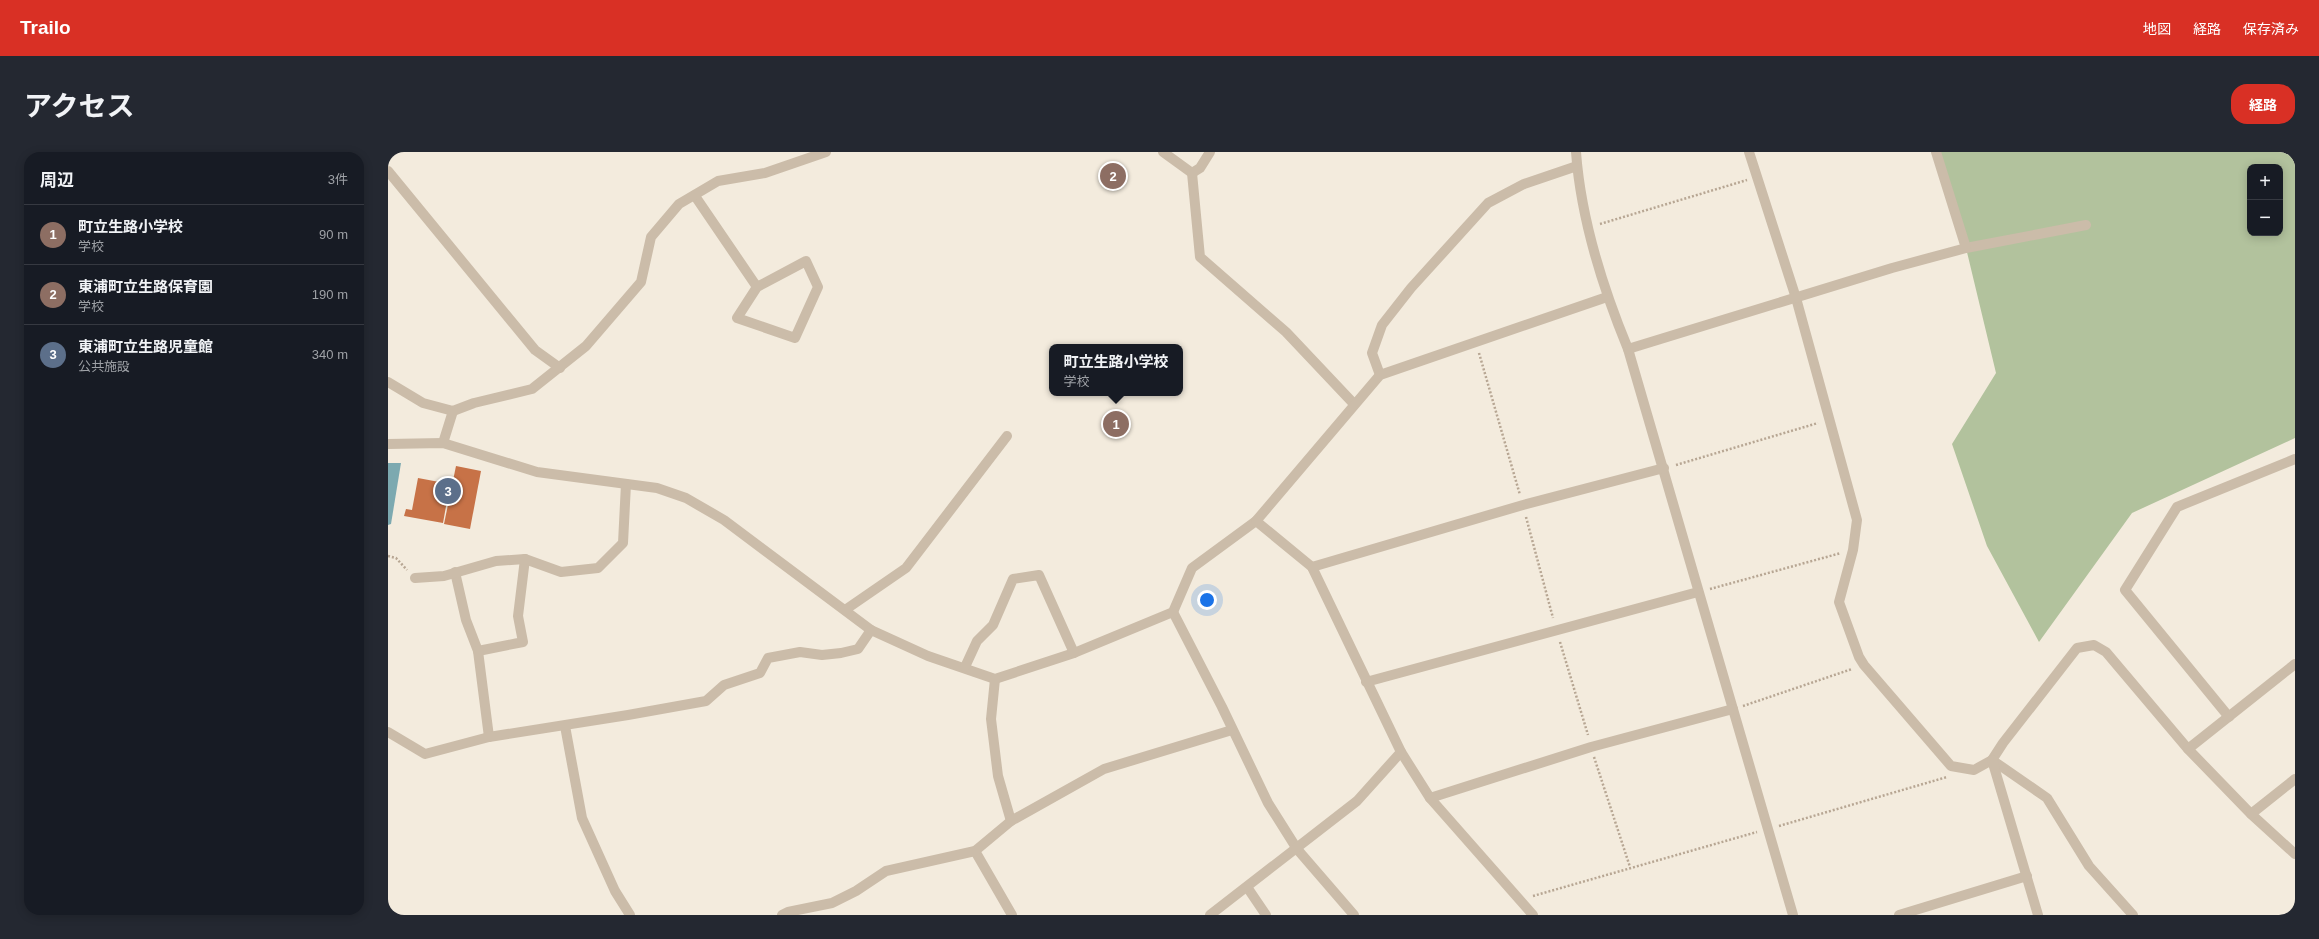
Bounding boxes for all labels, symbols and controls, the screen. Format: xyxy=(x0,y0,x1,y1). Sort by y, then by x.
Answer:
text: Trailo xyxy=(20,17,71,38)
text: 地図 xyxy=(2143,21,2171,37)
text: 経路 xyxy=(2193,21,2221,37)
text: 保存済み xyxy=(2243,21,2299,37)
button: 経路 xyxy=(2231,84,2295,124)
text: アクセス xyxy=(24,91,135,122)
pin: 2 xyxy=(1100,161,1126,191)
map controls xyxy=(2247,164,2283,236)
button: + xyxy=(2247,164,2283,200)
text: 周辺 xyxy=(40,171,74,190)
text: 3件 xyxy=(328,172,348,187)
button: − xyxy=(2247,200,2283,236)
text: 町立生路小学校 xyxy=(78,218,183,235)
text: 1 xyxy=(49,227,57,242)
text: 90 m xyxy=(319,227,348,242)
text: 学校 xyxy=(78,239,104,254)
text: 東浦町立生路保育園 xyxy=(78,278,213,295)
text: 2 xyxy=(49,287,57,302)
text: 190 m xyxy=(312,287,348,302)
text: 学校 xyxy=(78,299,104,314)
text: 東浦町立生路児童館 xyxy=(78,338,213,355)
popup xyxy=(1049,344,1183,396)
text: 3 xyxy=(49,347,57,362)
text: 340 m xyxy=(312,347,348,362)
text: 町立生路小学校 xyxy=(1063,353,1169,370)
text: 公共施設 xyxy=(78,359,130,374)
text: 学校 xyxy=(1063,374,1090,389)
pin: 1 xyxy=(1103,409,1129,439)
pin: 3 xyxy=(435,476,461,506)
your location xyxy=(1197,590,1217,610)

